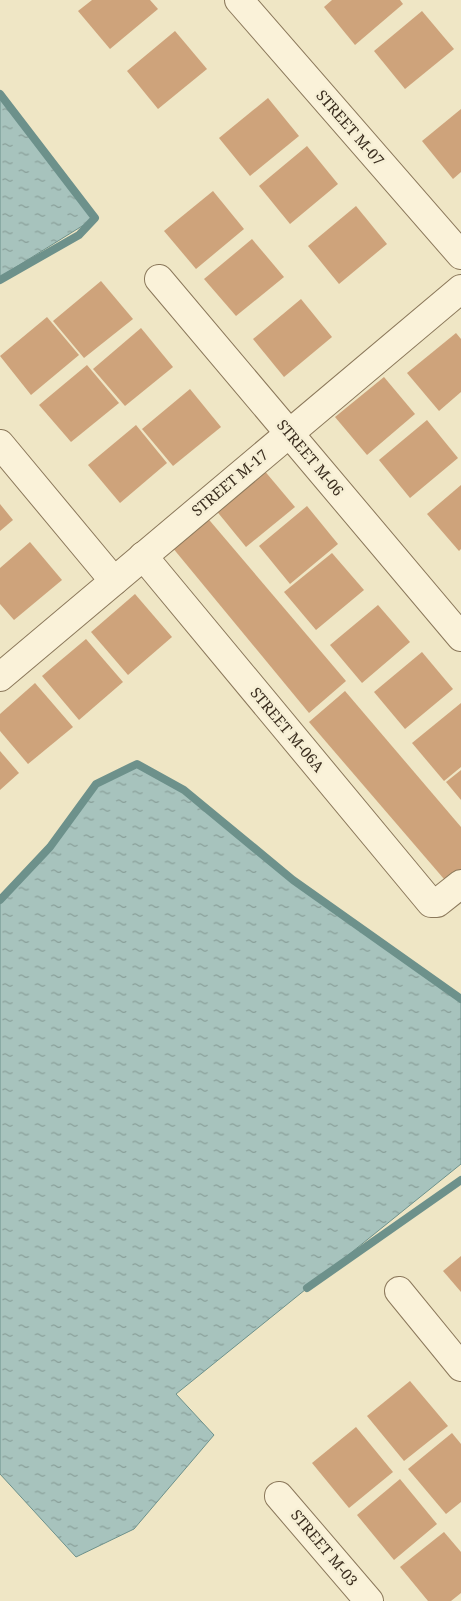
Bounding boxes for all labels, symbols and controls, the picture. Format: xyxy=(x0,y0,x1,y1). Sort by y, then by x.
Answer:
street label: STREET M-07 xyxy=(312,85,389,169)
street label: STREET M-06 xyxy=(273,415,349,500)
street label: STREET M-17 xyxy=(187,444,272,520)
street label: STREET M-06A xyxy=(246,683,329,776)
street label: STREET M-03 xyxy=(287,1505,363,1590)

